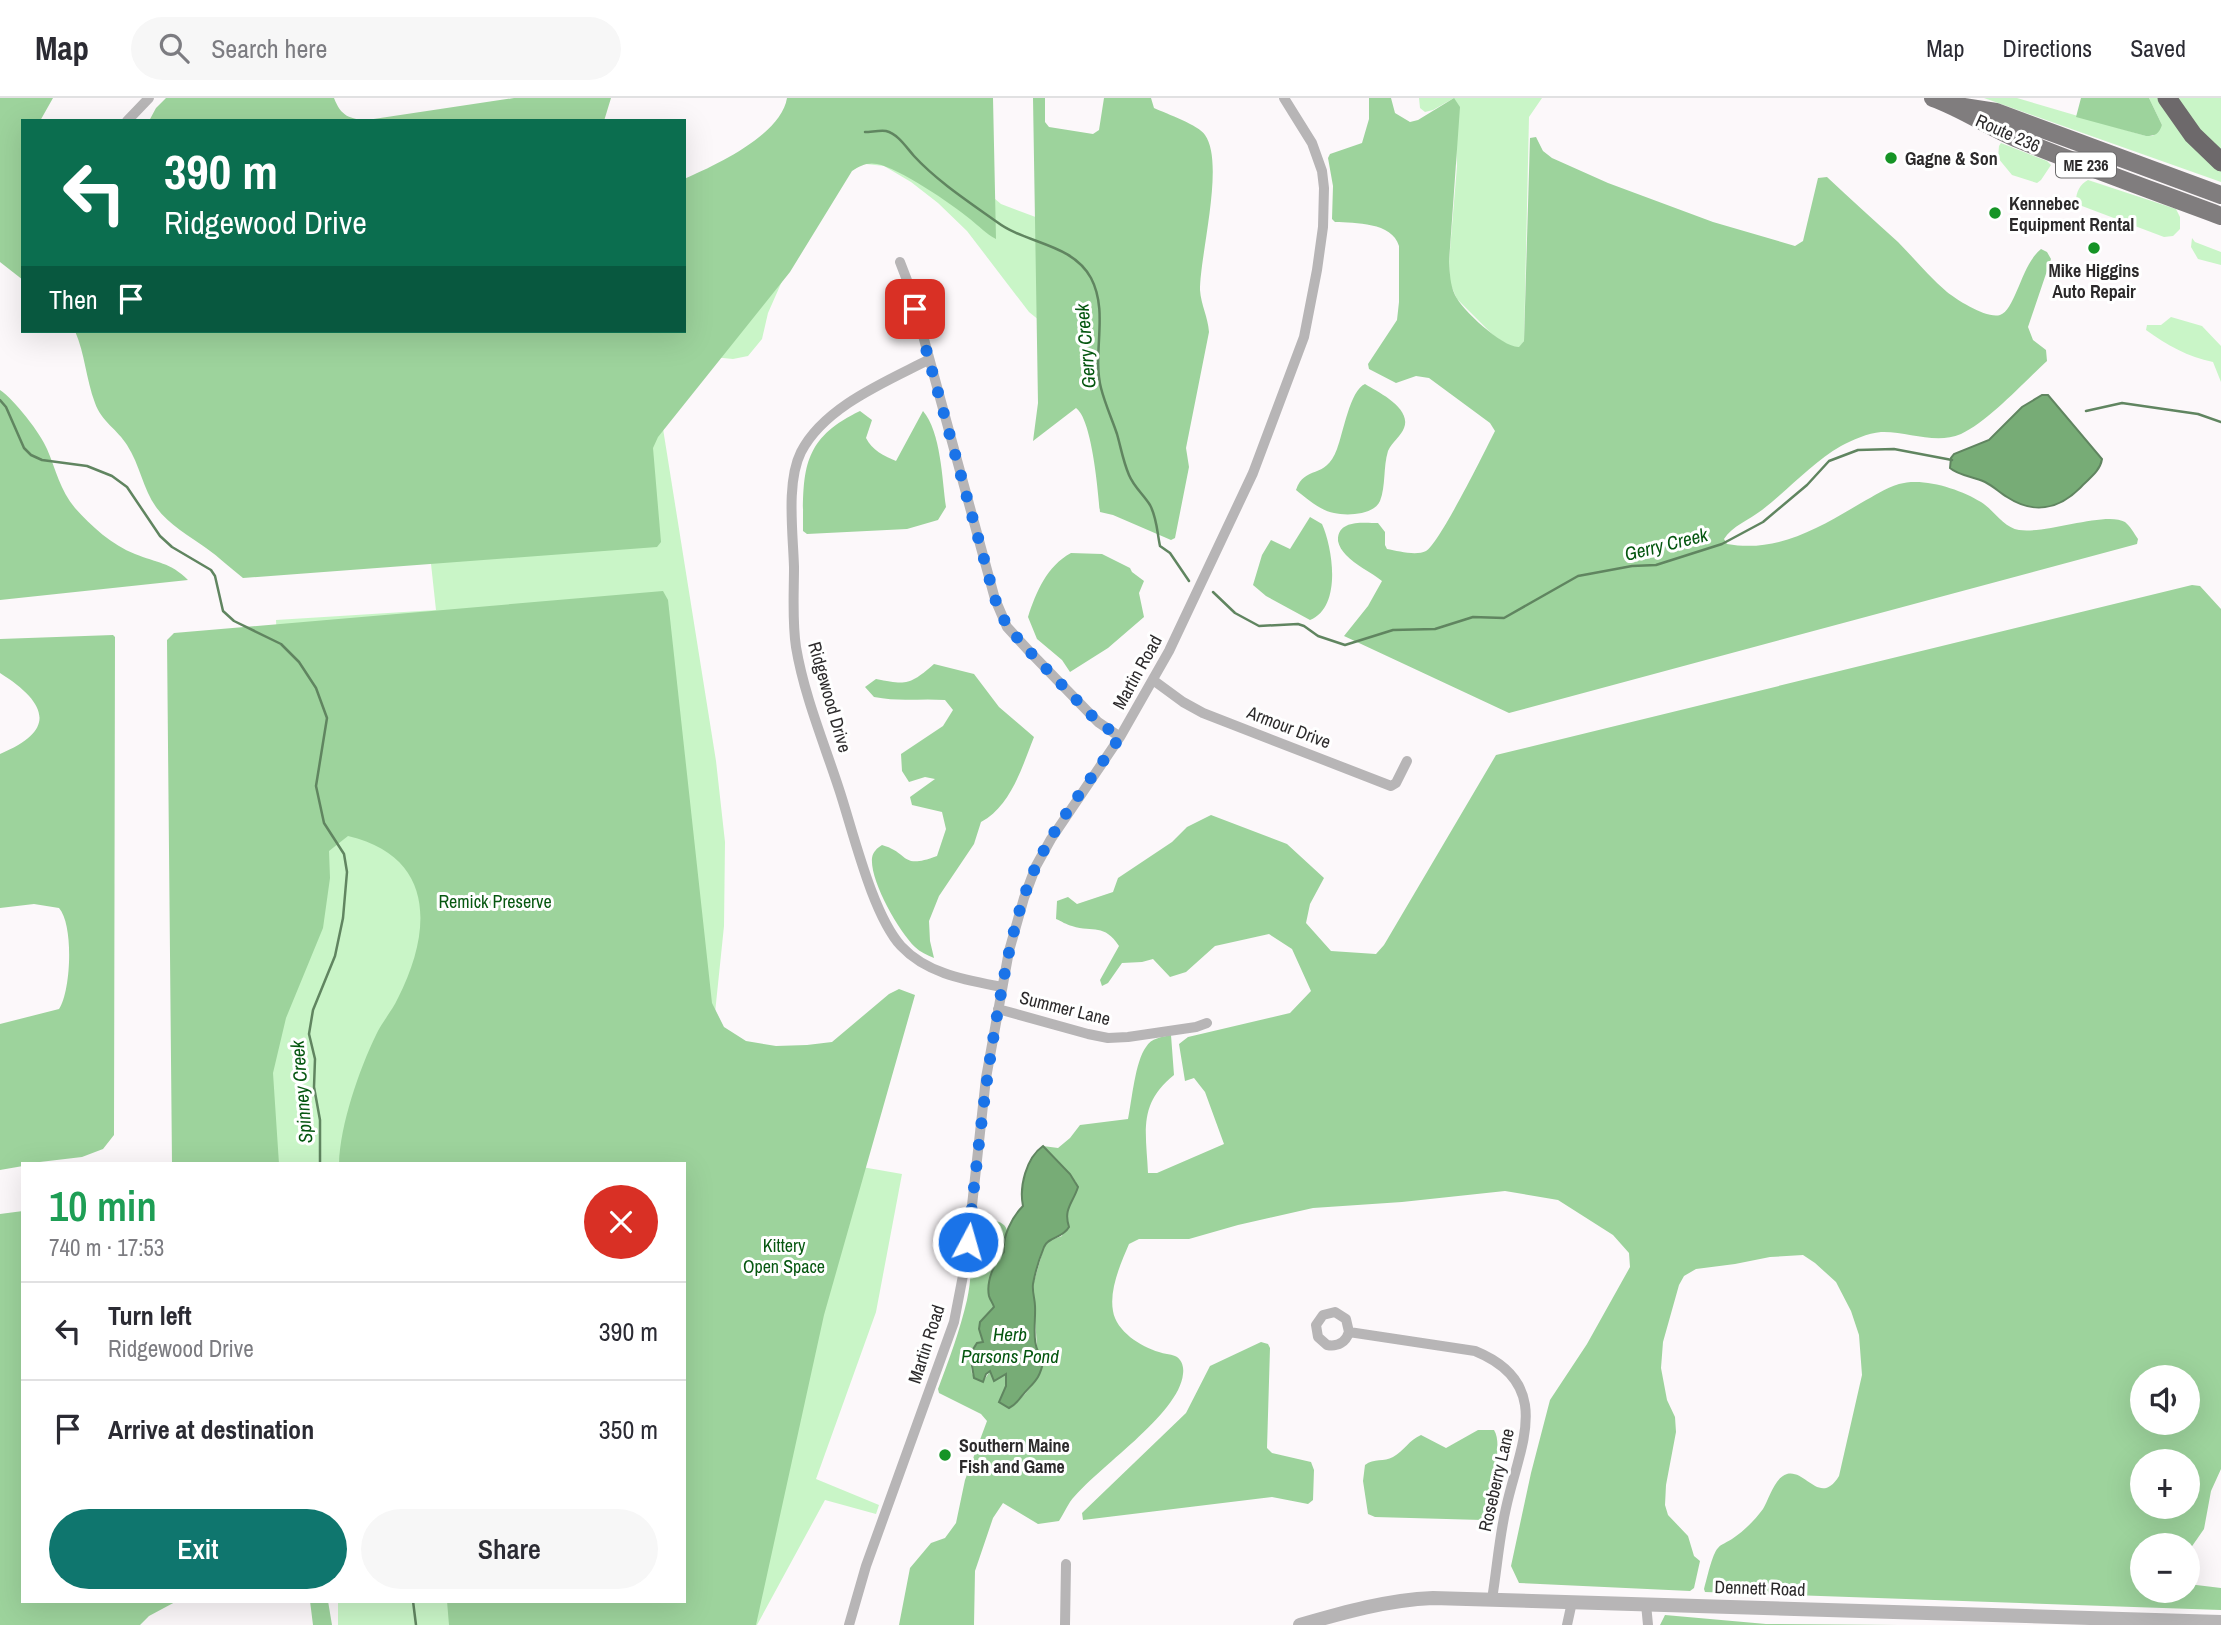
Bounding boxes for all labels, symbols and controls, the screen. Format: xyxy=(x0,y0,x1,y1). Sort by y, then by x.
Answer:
search box xyxy=(131,17,621,80)
text: Map xyxy=(35,26,89,70)
icon: search xyxy=(155,29,193,67)
text: Search here xyxy=(211,31,327,66)
text: Map xyxy=(1926,32,1964,64)
text: Directions xyxy=(2002,32,2092,64)
text: Saved xyxy=(2130,32,2186,64)
street label: Route 236 xyxy=(1972,108,2044,158)
text: 390 m xyxy=(164,138,278,204)
place label: Gagne & Son xyxy=(1905,146,1998,171)
icon: left xyxy=(49,147,140,238)
marker: Gagne & Son xyxy=(1883,150,1899,166)
road number: ME 236 xyxy=(2056,152,2116,178)
place label: Kennebec Equipment Rental xyxy=(2009,191,2134,237)
text: Ridgewood Drive xyxy=(164,201,367,244)
marker: Kennebec Equipment Rental xyxy=(1987,205,2003,221)
marker: Mike Higgins Auto Repair xyxy=(2086,240,2102,256)
place label: Mike Higgins Auto Repair xyxy=(2048,258,2140,304)
pin xyxy=(885,279,945,339)
icon: arrive xyxy=(112,280,150,318)
text: Then xyxy=(49,282,98,317)
icon: arrive xyxy=(896,290,934,328)
water label: Gerry Creek xyxy=(1068,301,1102,389)
water label: Gerry Creek xyxy=(1622,521,1711,567)
street label: Martin Road xyxy=(1106,630,1168,714)
street label: Ridgewood Drive xyxy=(802,639,858,755)
street label: Armour Drive xyxy=(1243,699,1334,754)
park label: Remick Preserve xyxy=(438,889,552,914)
street label: Summer Lane xyxy=(1017,985,1113,1031)
water label: Spinney Creek xyxy=(283,1038,318,1144)
text: 10 min xyxy=(49,1178,157,1234)
button: close xyxy=(584,1185,658,1259)
position arrow xyxy=(931,1205,1005,1279)
text: 740 m · 17:53 xyxy=(49,1232,164,1263)
park label: Kittery Open Space xyxy=(743,1233,825,1279)
text: Turn left xyxy=(108,1298,192,1333)
street label: Martin Road xyxy=(902,1302,950,1386)
icon: left xyxy=(49,1312,87,1350)
text: 390 m xyxy=(599,1314,658,1349)
water label: Herb Parsons Pond xyxy=(961,1321,1059,1369)
text: Ridgewood Drive xyxy=(108,1333,254,1364)
map controls xyxy=(2130,1365,2200,1603)
button: sound xyxy=(2130,1365,2200,1435)
icon: arrive xyxy=(49,1410,87,1448)
text: Arrive at destination xyxy=(108,1412,314,1447)
text: 350 m xyxy=(599,1412,658,1447)
street label: Roseberry Lane xyxy=(1472,1426,1520,1534)
place label: Southern Maine Fish and Game xyxy=(959,1433,1070,1479)
marker: Southern Maine Fish and Game xyxy=(937,1447,953,1463)
button: + xyxy=(2130,1449,2200,1519)
button: Exit xyxy=(49,1509,347,1589)
button: Share xyxy=(361,1509,658,1589)
button: − xyxy=(2130,1533,2200,1603)
street label: Dennett Road xyxy=(1714,1574,1806,1602)

